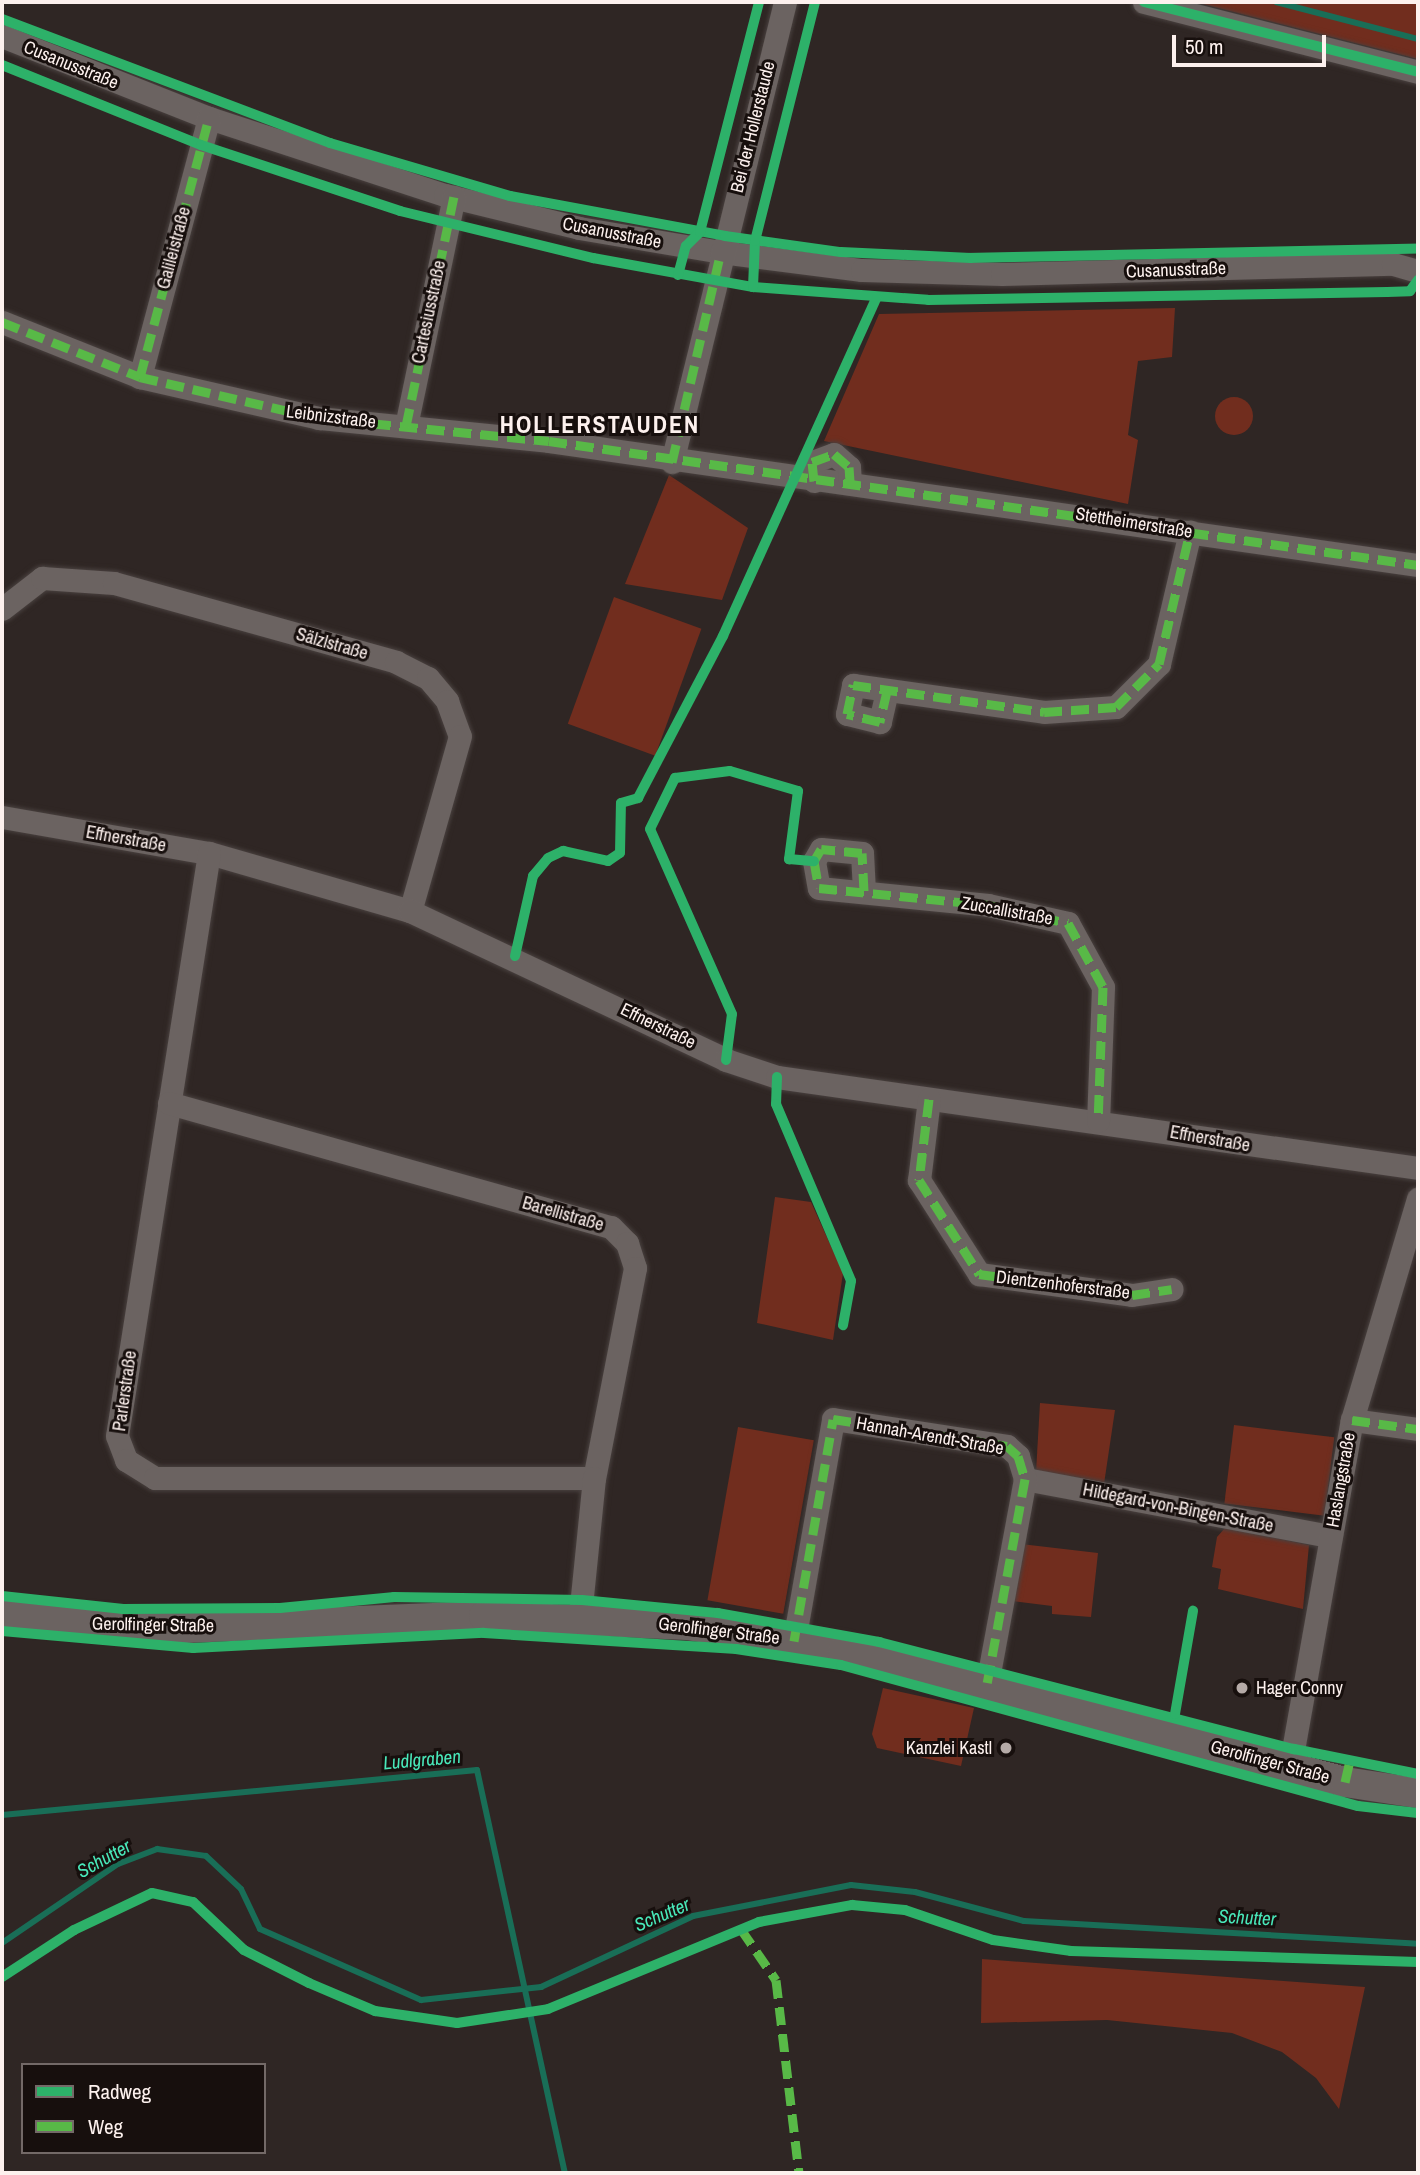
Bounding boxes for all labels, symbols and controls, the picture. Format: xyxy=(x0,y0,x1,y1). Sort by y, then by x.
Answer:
scale bar xyxy=(1175,21,1329,65)
text: 50 m xyxy=(1185,32,1223,61)
street label: Cusanusstraße xyxy=(21,36,121,94)
street label: Bei der Hollerstaude xyxy=(726,59,780,195)
street label: Galileistraße xyxy=(153,204,195,292)
street label: Cusanusstraße xyxy=(561,213,663,253)
street label: Cusanusstraße xyxy=(1126,257,1226,283)
street label: Cartesiusstraße xyxy=(408,258,450,366)
street label: Leibnizstraße xyxy=(285,401,377,433)
district label: HOLLERSTAUDEN xyxy=(501,411,699,439)
street label: Stettheimerstraße xyxy=(1074,503,1194,543)
street label: Sälzlstraße xyxy=(294,623,370,665)
street label: Effnerstraße xyxy=(84,821,168,857)
street label: Zuccallistraße xyxy=(959,892,1055,930)
street label: Effnerstraße xyxy=(617,999,699,1053)
street label: Effnerstraße xyxy=(1168,1121,1252,1157)
street label: Barellistraße xyxy=(520,1192,606,1236)
street label: Dientzenhoferstraße xyxy=(995,1266,1131,1304)
street label: Parlerstraße xyxy=(109,1349,141,1433)
street label: Hannah-Arendt-Straße xyxy=(855,1412,1005,1460)
street label: Haslangstraße xyxy=(1322,1431,1360,1529)
street label: Hildegard-von-Bingen-Straße xyxy=(1081,1479,1275,1537)
street label: Gerolfinger Straße xyxy=(92,1613,214,1637)
street label: Gerolfinger Straße xyxy=(657,1613,781,1649)
place label: Hager Conny xyxy=(1256,1677,1343,1699)
marker: Hager Conny xyxy=(1234,1680,1250,1696)
street label: Gerolfinger Straße xyxy=(1208,1736,1332,1788)
place label: Kanzlei Kastl xyxy=(906,1737,992,1759)
marker: Kanzlei Kastl xyxy=(998,1740,1014,1756)
water label: Ludlgraben xyxy=(382,1745,462,1775)
water label: Schutter xyxy=(73,1835,135,1883)
water label: Schutter xyxy=(631,1893,693,1937)
water label: Schutter xyxy=(1217,1905,1277,1931)
legend xyxy=(21,2063,266,2154)
text: Radweg xyxy=(88,2077,151,2106)
text: Weg xyxy=(88,2112,123,2141)

